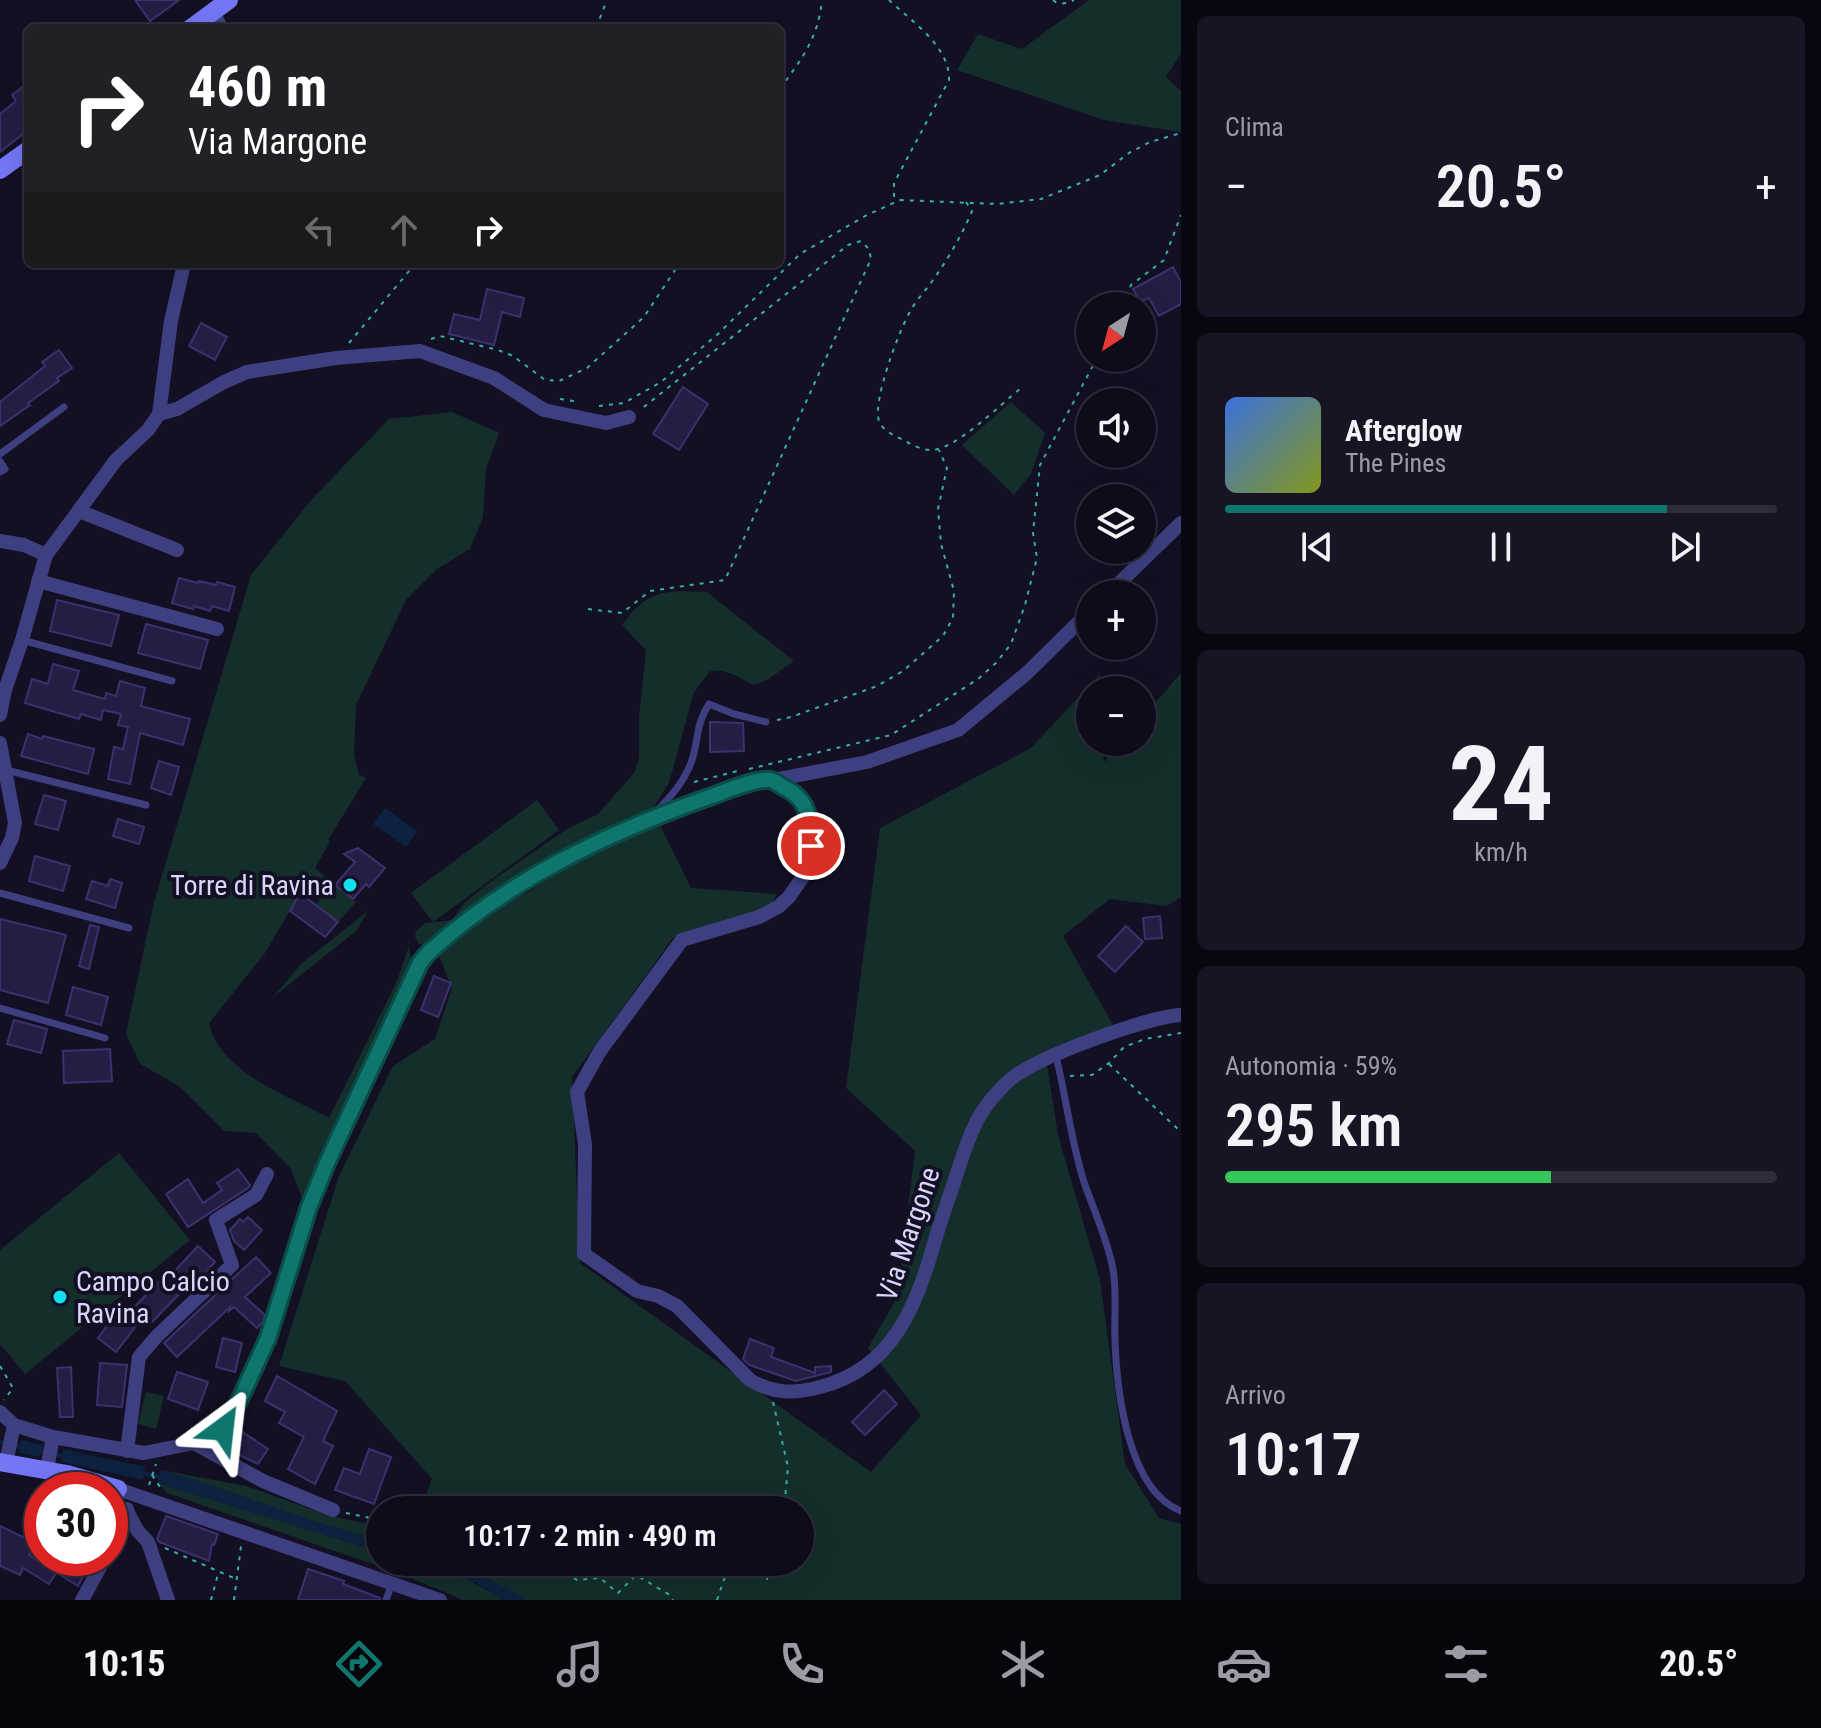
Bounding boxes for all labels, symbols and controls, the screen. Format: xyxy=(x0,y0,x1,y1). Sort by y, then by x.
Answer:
text: 460 m xyxy=(188,54,327,120)
icon: right xyxy=(56,56,160,160)
text: Clima xyxy=(1225,112,1284,142)
text: Via Margone xyxy=(188,121,367,163)
text: 20.5° xyxy=(1436,151,1566,222)
text: − xyxy=(1225,161,1247,213)
text: + xyxy=(1755,161,1777,213)
icon: left xyxy=(298,208,342,252)
icon: ahead xyxy=(382,208,426,252)
icon: right xyxy=(466,208,510,252)
north arrow xyxy=(1076,292,1156,372)
map controls xyxy=(1076,292,1156,756)
button: sound xyxy=(1076,388,1156,468)
text: Afterglow xyxy=(1345,413,1463,448)
text: The Pines xyxy=(1345,448,1446,478)
button: layers xyxy=(1076,484,1156,564)
icon: previous xyxy=(1295,525,1339,569)
icon: pause xyxy=(1479,525,1523,569)
icon: next xyxy=(1663,525,1707,569)
button: + xyxy=(1076,580,1156,660)
button: − xyxy=(1076,676,1156,756)
text: 24 xyxy=(1448,724,1554,845)
pin xyxy=(777,812,845,880)
icon: arrive xyxy=(789,824,833,868)
text: km/h xyxy=(1474,837,1528,867)
place label: Torre di Ravina xyxy=(170,869,334,902)
marker: Torre di Ravina xyxy=(341,876,359,894)
text: Autonomia · 59% xyxy=(1225,1051,1397,1081)
text: 295 km xyxy=(1225,1090,1402,1161)
street label: Via Margone xyxy=(870,1163,947,1305)
place label: Campo Calcio Ravina xyxy=(76,1265,230,1330)
marker: Campo Calcio Ravina xyxy=(51,1288,69,1306)
text: Arrivo xyxy=(1225,1380,1286,1410)
position arrow xyxy=(181,1387,265,1471)
text: 10:17 xyxy=(1225,1419,1362,1490)
speed limit sign: 30 xyxy=(24,1472,128,1576)
text: 10:17 · 2 min · 490 m xyxy=(463,1518,717,1553)
icon: directions xyxy=(331,1636,387,1692)
icon: music xyxy=(552,1636,608,1692)
icon: phone xyxy=(774,1636,830,1692)
icon: climate xyxy=(995,1636,1051,1692)
icon: car xyxy=(1216,1636,1272,1692)
icon: filters xyxy=(1438,1636,1494,1692)
text: 10:15 xyxy=(83,1643,165,1685)
text: 20.5° xyxy=(1659,1643,1738,1685)

